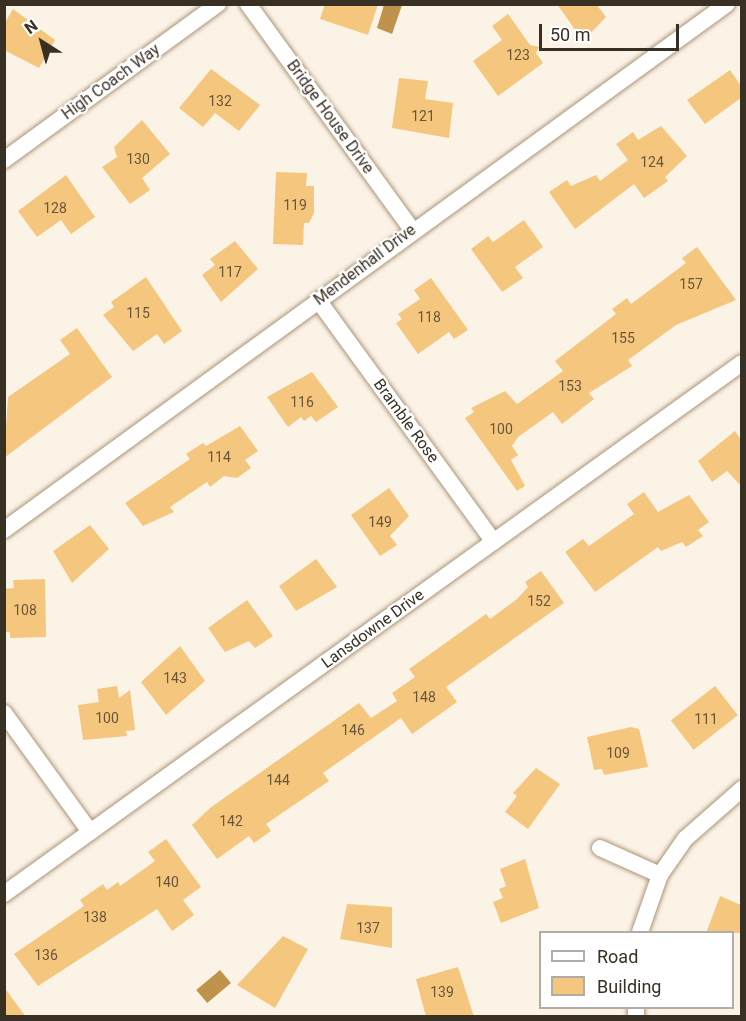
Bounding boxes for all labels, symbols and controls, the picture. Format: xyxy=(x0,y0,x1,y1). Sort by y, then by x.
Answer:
north arrow xyxy=(12,12,72,72)
scale bar xyxy=(542,12,682,50)
text: N xyxy=(21,16,41,38)
text: 50 m xyxy=(550,24,590,45)
street label: High Coach Way xyxy=(58,40,164,124)
house number: 123 xyxy=(506,47,530,63)
street label: Bridge House Drive xyxy=(282,56,378,178)
house number: 132 xyxy=(208,93,232,109)
house number: 121 xyxy=(411,108,435,124)
house number: 130 xyxy=(126,151,150,167)
house number: 124 xyxy=(640,154,664,170)
house number: 119 xyxy=(283,197,307,213)
house number: 128 xyxy=(43,200,67,216)
street label: Mendenhall Drive xyxy=(310,220,420,310)
house number: 117 xyxy=(218,264,242,280)
house number: 157 xyxy=(679,276,703,292)
house number: 115 xyxy=(126,305,150,321)
house number: 118 xyxy=(417,309,441,325)
house number: 155 xyxy=(611,330,635,346)
street label: Bramble Rose xyxy=(369,375,443,467)
house number: 153 xyxy=(558,378,582,394)
house number: 116 xyxy=(290,394,314,410)
house number: 100 xyxy=(489,421,513,437)
house number: 114 xyxy=(207,449,231,465)
house number: 149 xyxy=(368,514,392,530)
street label: Lansdowne Drive xyxy=(318,585,428,673)
house number: 152 xyxy=(527,593,551,609)
house number: 108 xyxy=(13,602,37,618)
house number: 143 xyxy=(163,670,187,686)
house number: 148 xyxy=(412,689,436,705)
house number: 100 xyxy=(95,710,119,726)
house number: 111 xyxy=(694,711,718,727)
house number: 146 xyxy=(341,722,365,738)
house number: 109 xyxy=(606,745,630,761)
house number: 144 xyxy=(266,772,290,788)
house number: 142 xyxy=(219,813,243,829)
house number: 140 xyxy=(155,874,179,890)
house number: 138 xyxy=(83,909,107,925)
house number: 137 xyxy=(356,920,380,936)
legend xyxy=(539,931,734,1009)
text: Road xyxy=(597,946,638,967)
house number: 136 xyxy=(34,947,58,963)
text: Building xyxy=(597,976,661,997)
house number: 139 xyxy=(430,984,454,1000)

